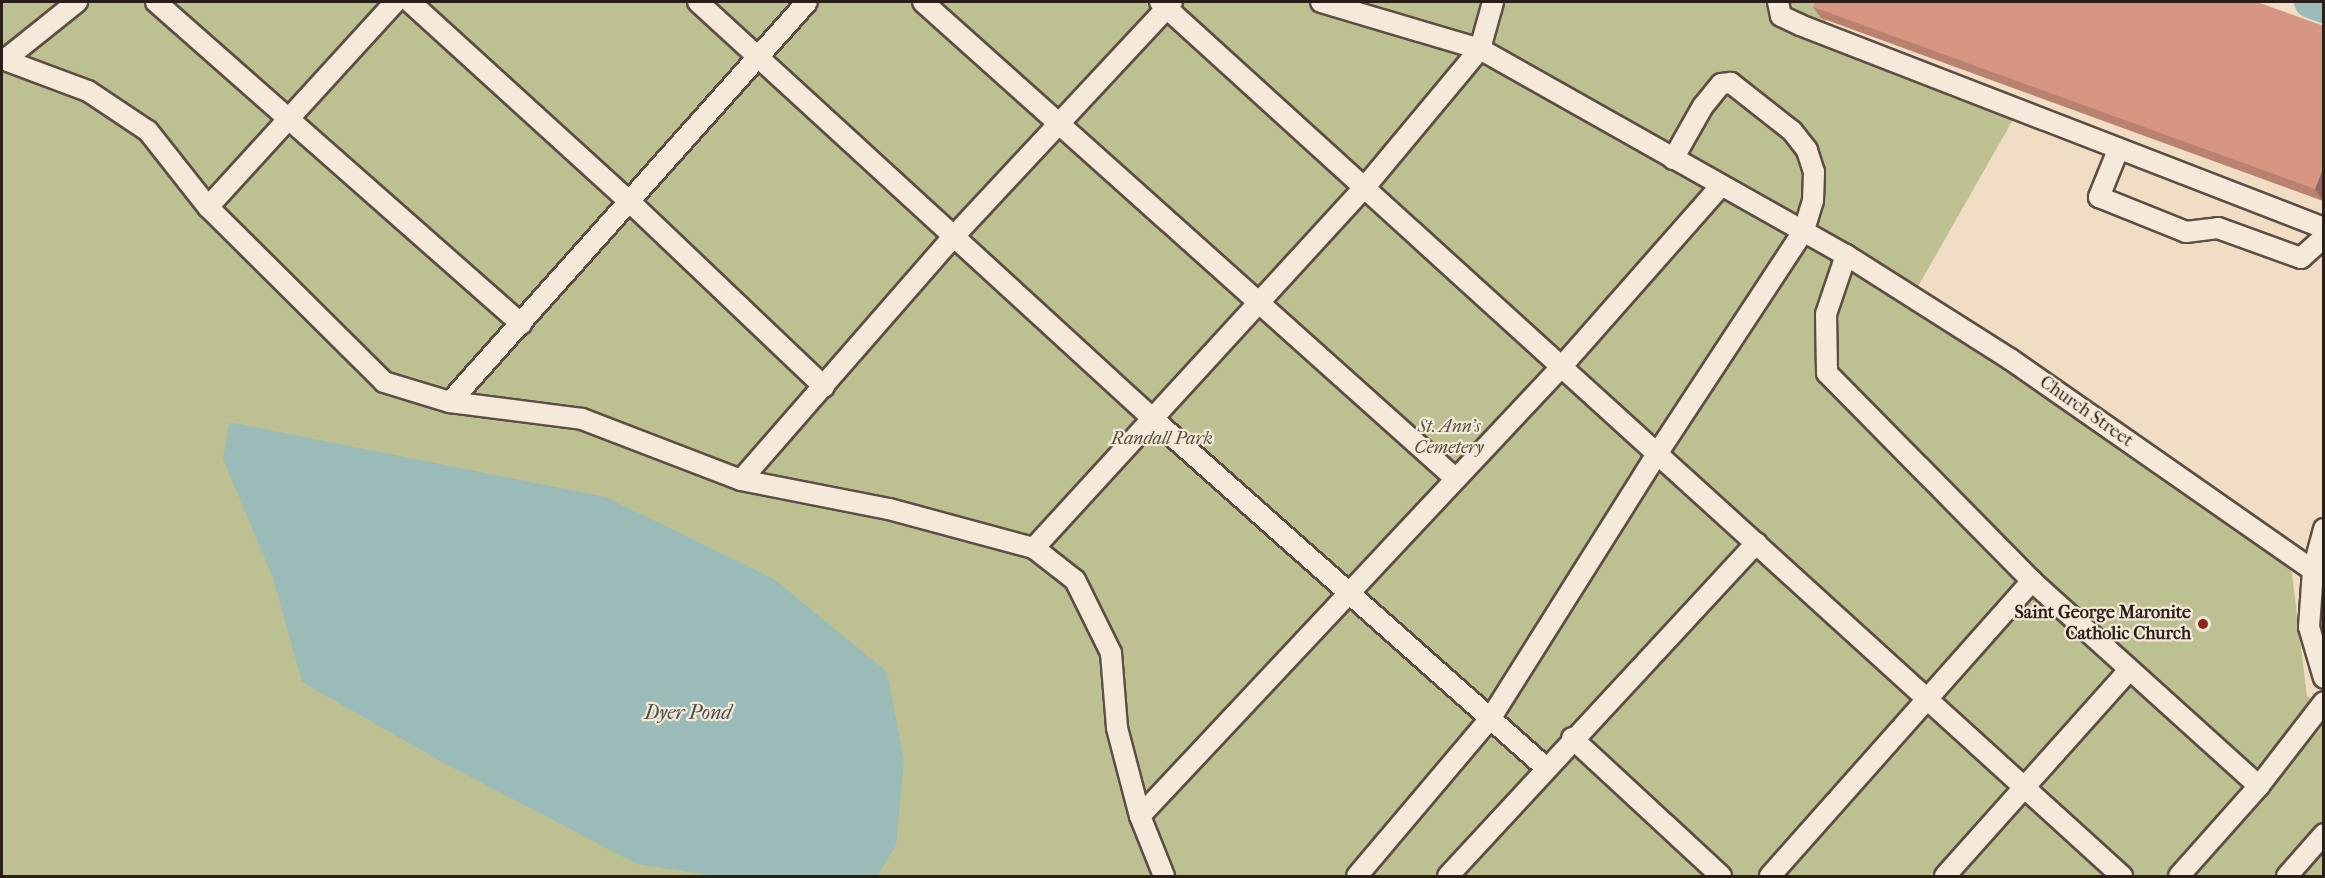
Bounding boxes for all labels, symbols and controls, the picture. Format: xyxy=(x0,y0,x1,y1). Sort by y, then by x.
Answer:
street label: Church Street xyxy=(2035,372,2137,452)
park label: St. Ann's Cemetery xyxy=(1414,417,1484,460)
park label: Randall Park xyxy=(1111,428,1213,450)
place label: Saint George Maronite Catholic Church xyxy=(2015,603,2191,646)
marker: Saint George Maronite Catholic Church xyxy=(2196,617,2210,631)
water label: Dyer Pond xyxy=(645,700,731,724)

